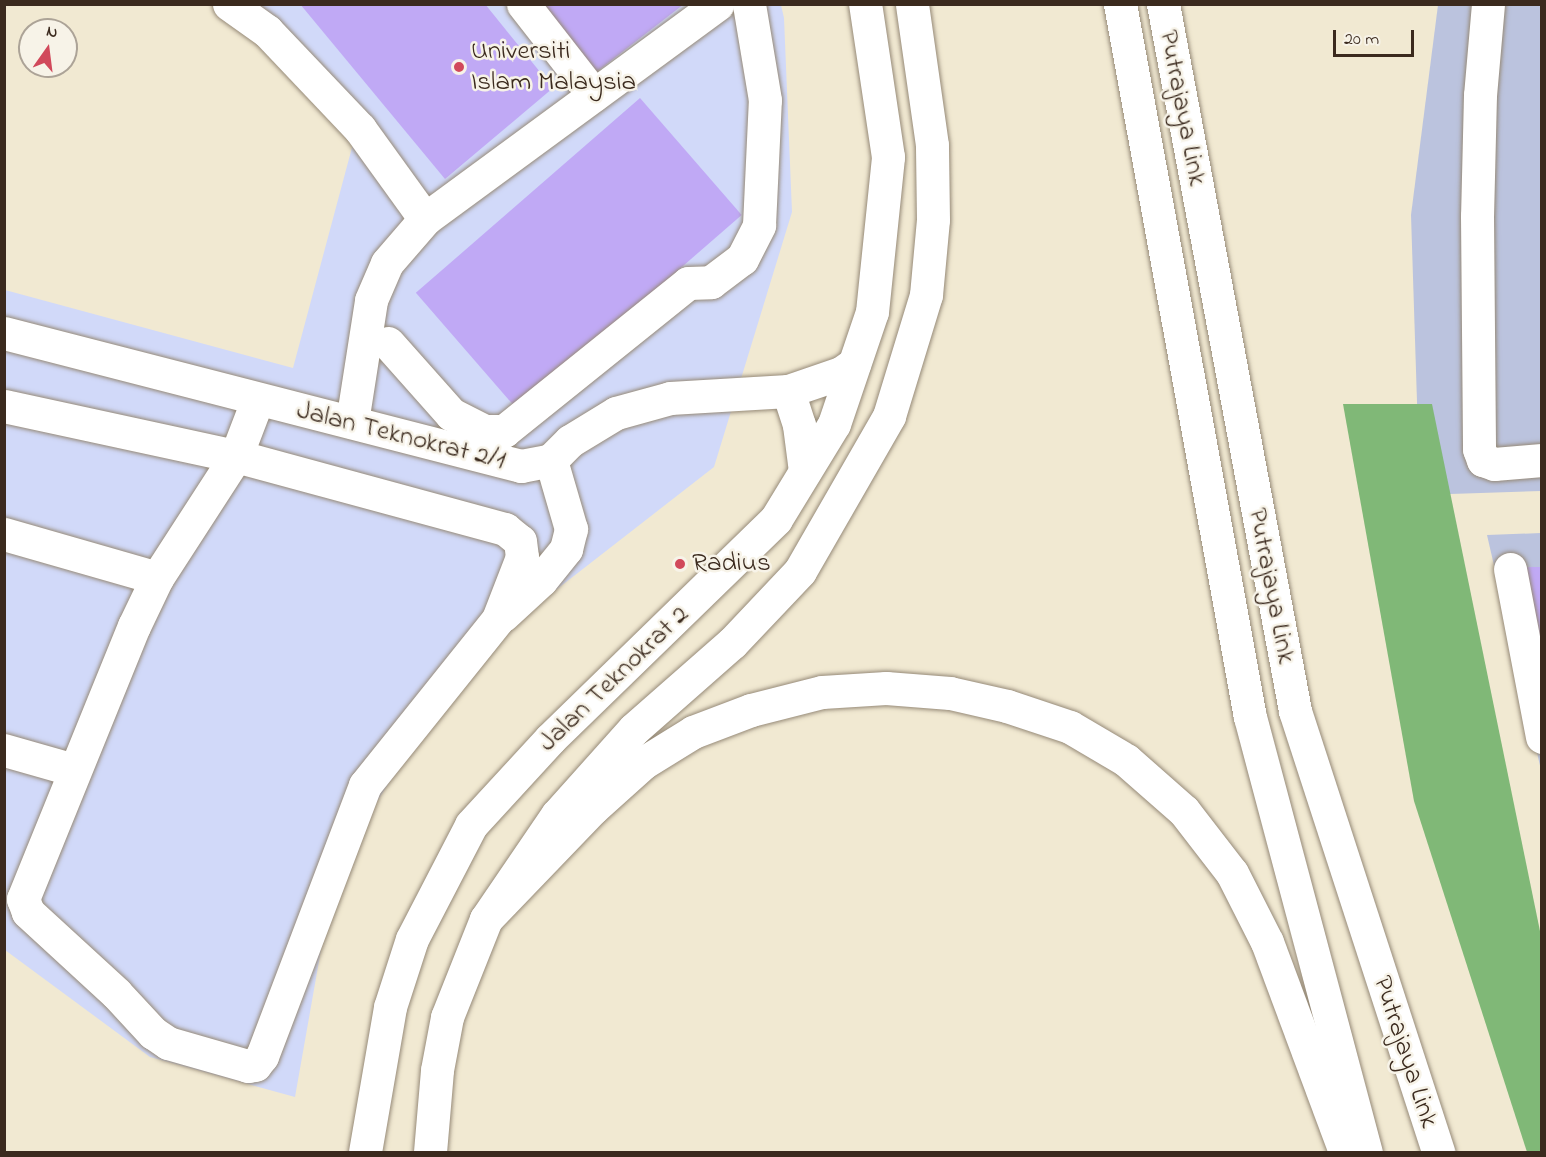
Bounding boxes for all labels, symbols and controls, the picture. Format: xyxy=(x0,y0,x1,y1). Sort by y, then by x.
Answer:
north arrow xyxy=(18,18,78,78)
scale bar xyxy=(1336,18,1417,56)
text: N xyxy=(44,20,60,45)
text: 20 m xyxy=(1344,27,1379,53)
street label: Putrajaya Link xyxy=(1151,28,1213,188)
place label: Universiti Islam Malaysia xyxy=(471,35,636,98)
marker: Universiti Islam Malaysia xyxy=(452,60,466,74)
street label: Jalan Teknokrat 2/1 xyxy=(293,394,509,478)
street label: Putrajaya Link xyxy=(1240,506,1302,666)
place label: Radius xyxy=(692,548,771,580)
marker: Radius xyxy=(673,557,687,571)
street label: Jalan Teknokrat 2 xyxy=(532,599,696,759)
street label: Putrajaya Link xyxy=(1365,972,1445,1132)

